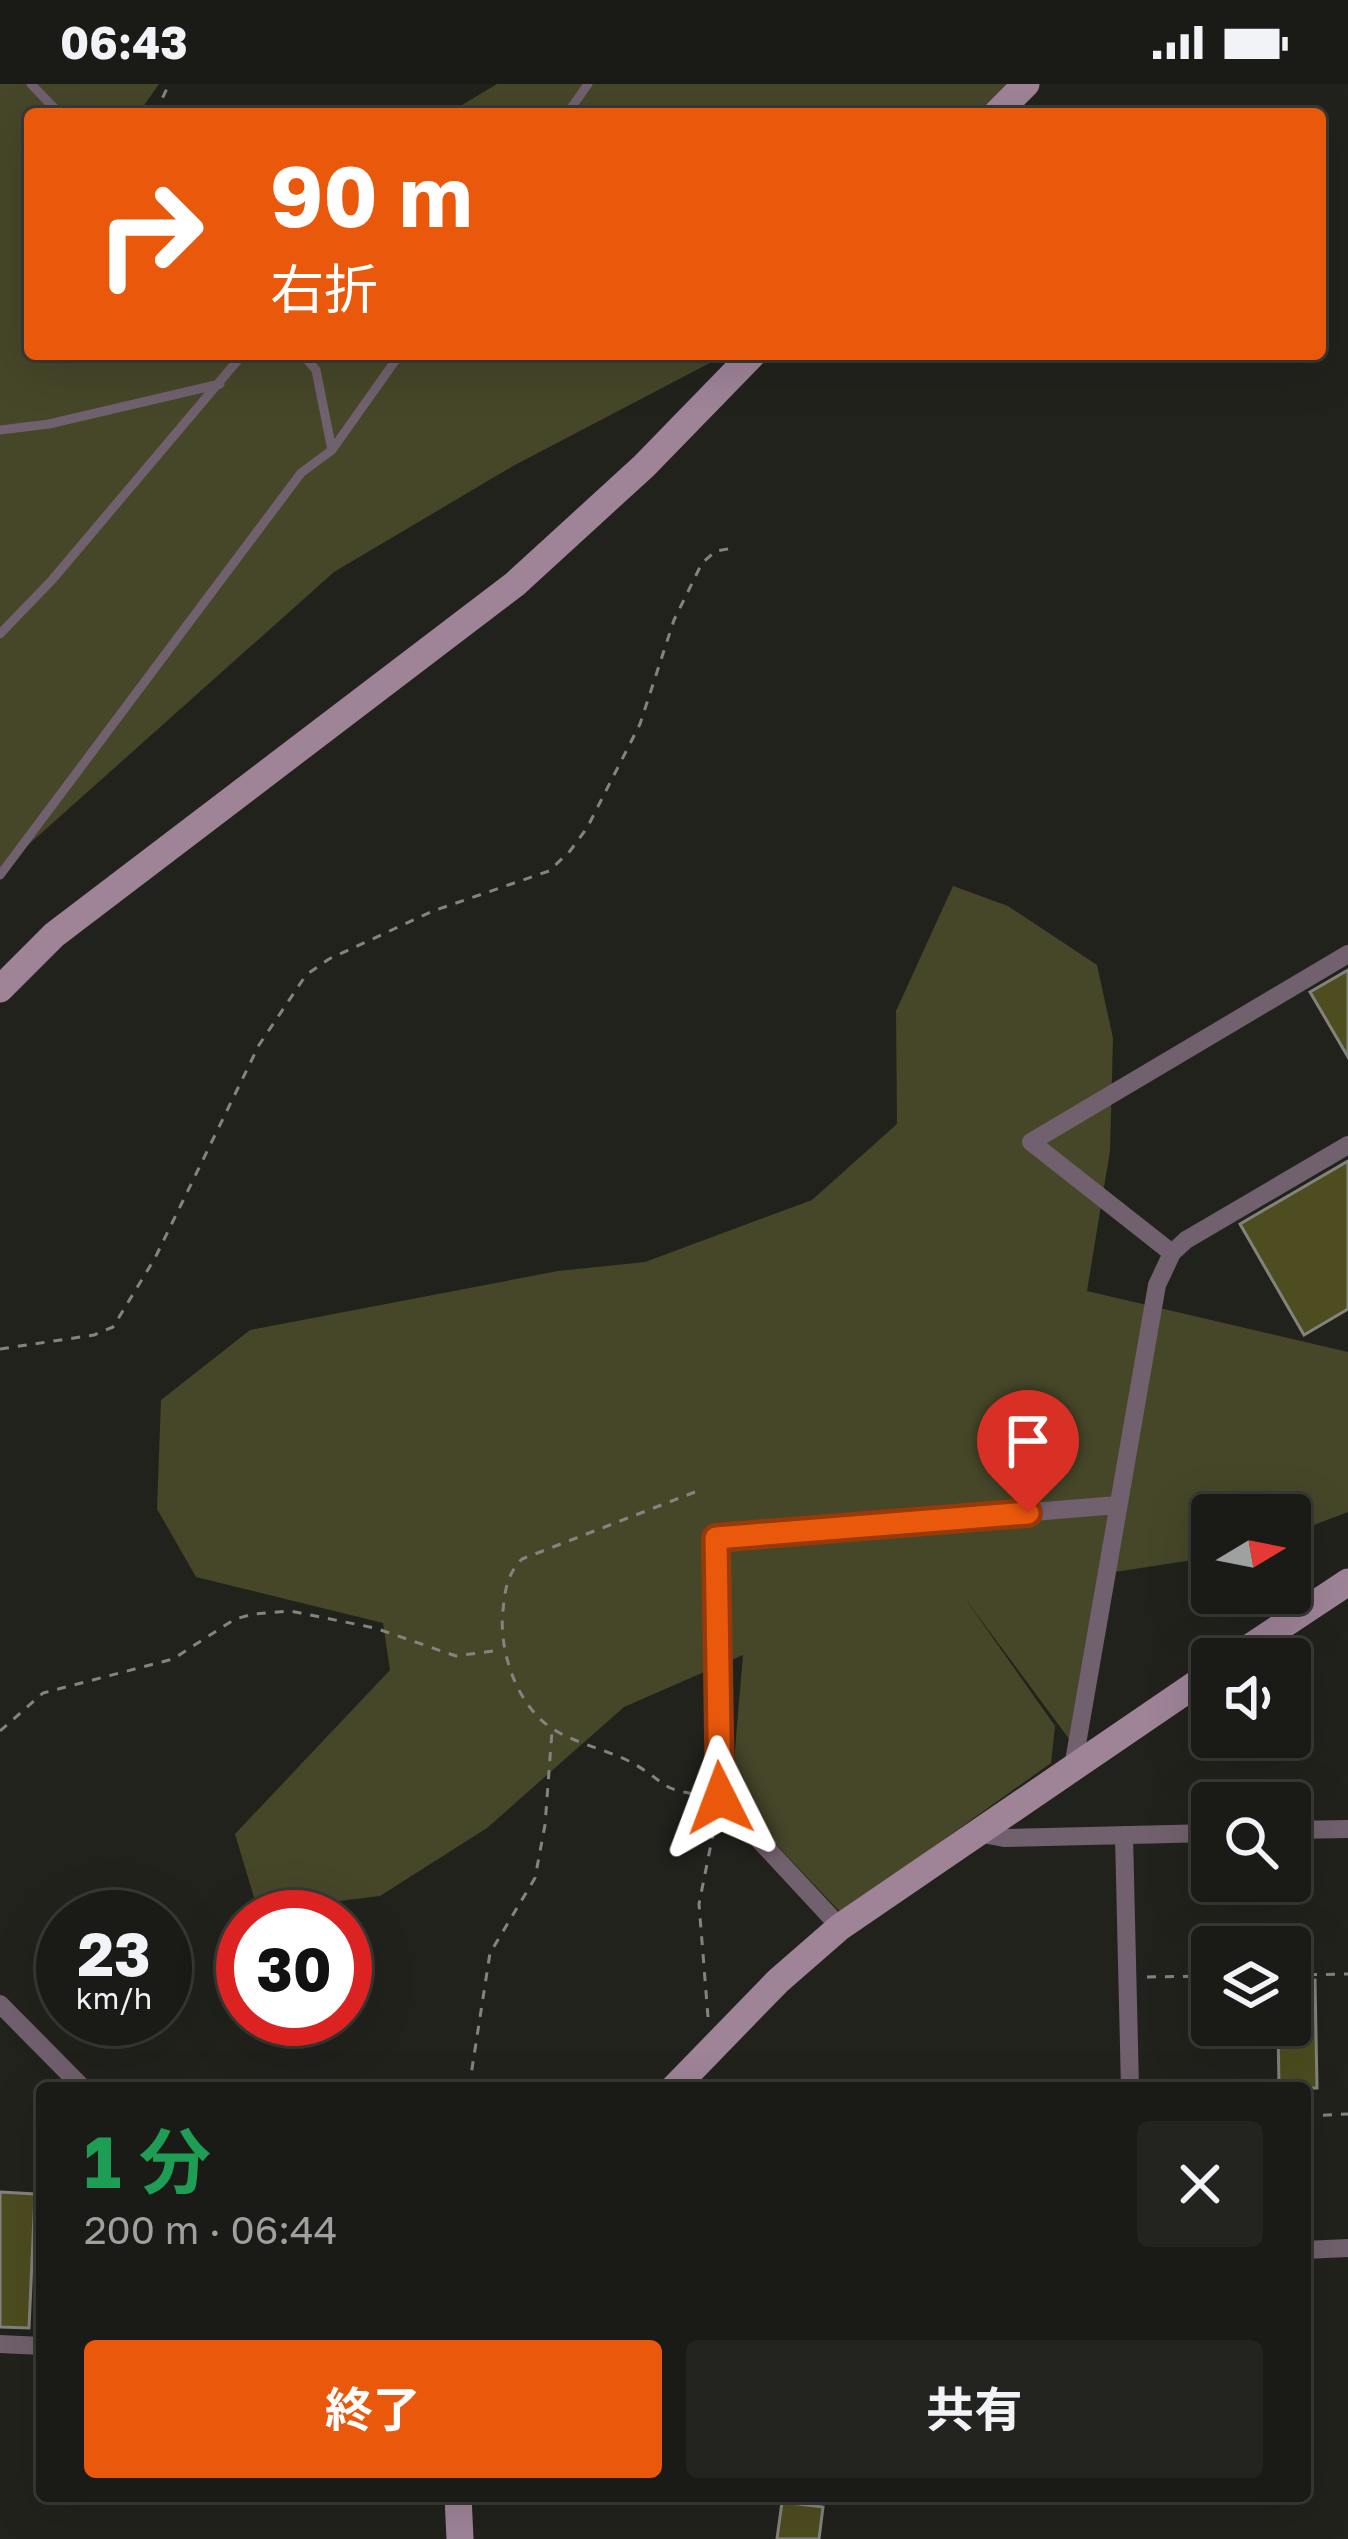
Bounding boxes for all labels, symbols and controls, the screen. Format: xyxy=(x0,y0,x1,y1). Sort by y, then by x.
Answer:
text: 06:43 xyxy=(60,15,188,69)
text: 90 m xyxy=(270,145,472,245)
icon: right xyxy=(72,156,228,312)
text: 右折 xyxy=(270,256,378,321)
pin xyxy=(977,1390,1079,1513)
icon: arrive xyxy=(995,1408,1061,1474)
north arrow xyxy=(1191,1494,1311,1614)
map controls xyxy=(1191,1494,1311,2046)
button: sound xyxy=(1191,1638,1311,1758)
position arrow xyxy=(657,1735,783,1861)
button: search xyxy=(1191,1782,1311,1902)
speed limit sign: 30 xyxy=(216,1890,372,2046)
text: 23 xyxy=(77,1917,151,1989)
button: layers xyxy=(1191,1926,1311,2046)
text: km/h xyxy=(76,1980,152,2016)
text: 1 分 xyxy=(84,2117,211,2204)
button: close xyxy=(1137,2121,1263,2247)
text: 200 m · 06:44 xyxy=(84,2206,338,2253)
button: 終了 xyxy=(84,2340,662,2478)
button: 共有 xyxy=(686,2340,1263,2478)

